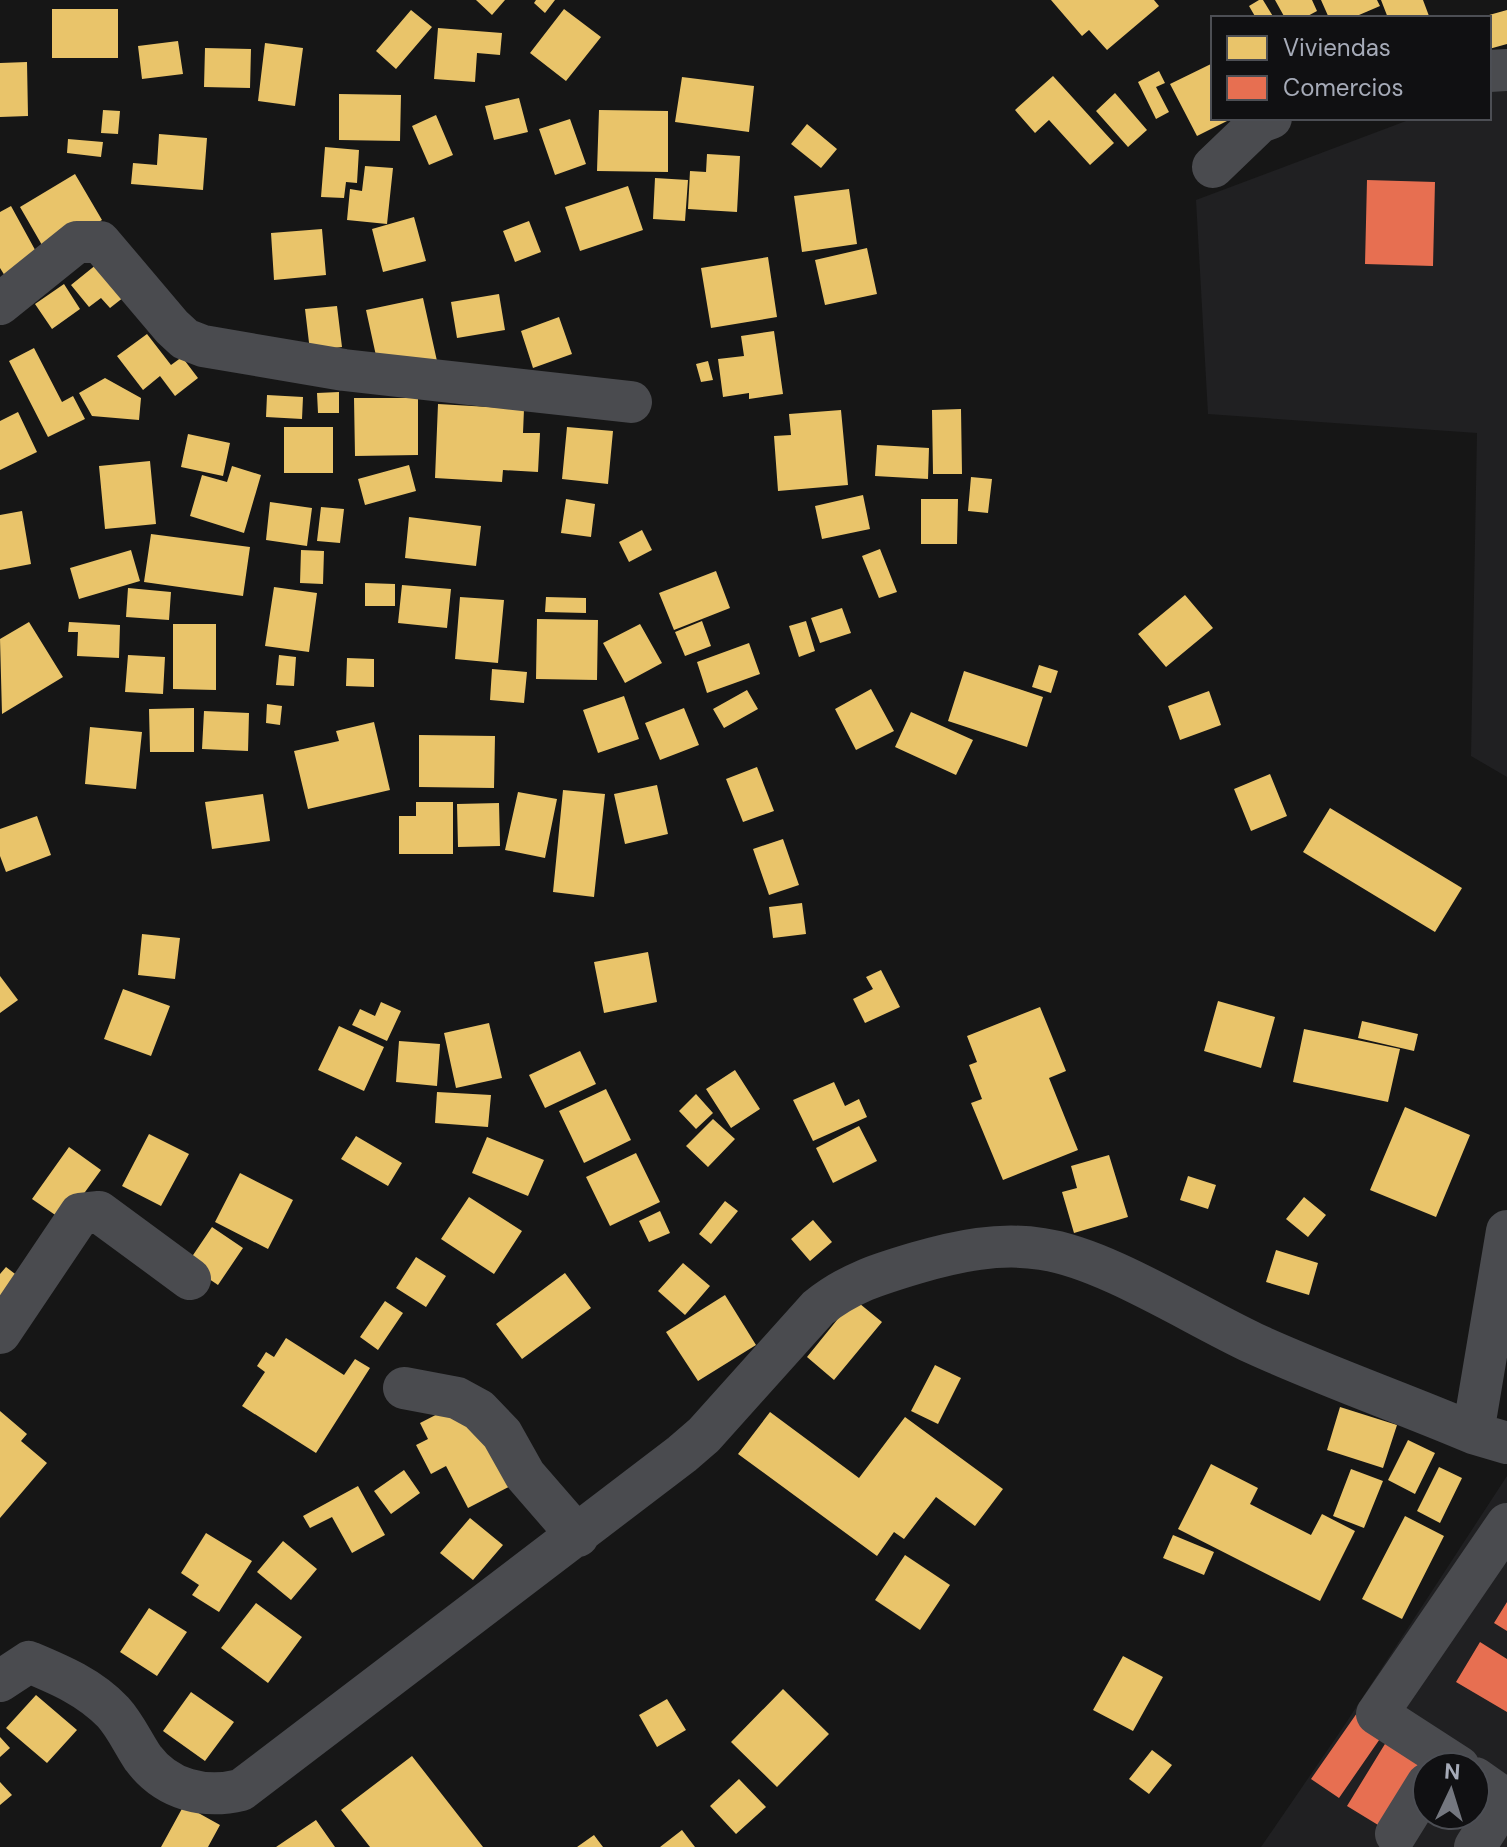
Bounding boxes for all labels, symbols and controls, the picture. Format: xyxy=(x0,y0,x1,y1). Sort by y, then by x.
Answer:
legend xyxy=(1211,16,1491,120)
text: Viviendas xyxy=(1283,32,1391,63)
text: Comercios xyxy=(1283,72,1404,103)
north arrow xyxy=(1411,1751,1491,1831)
text: N xyxy=(1443,1757,1461,1787)

